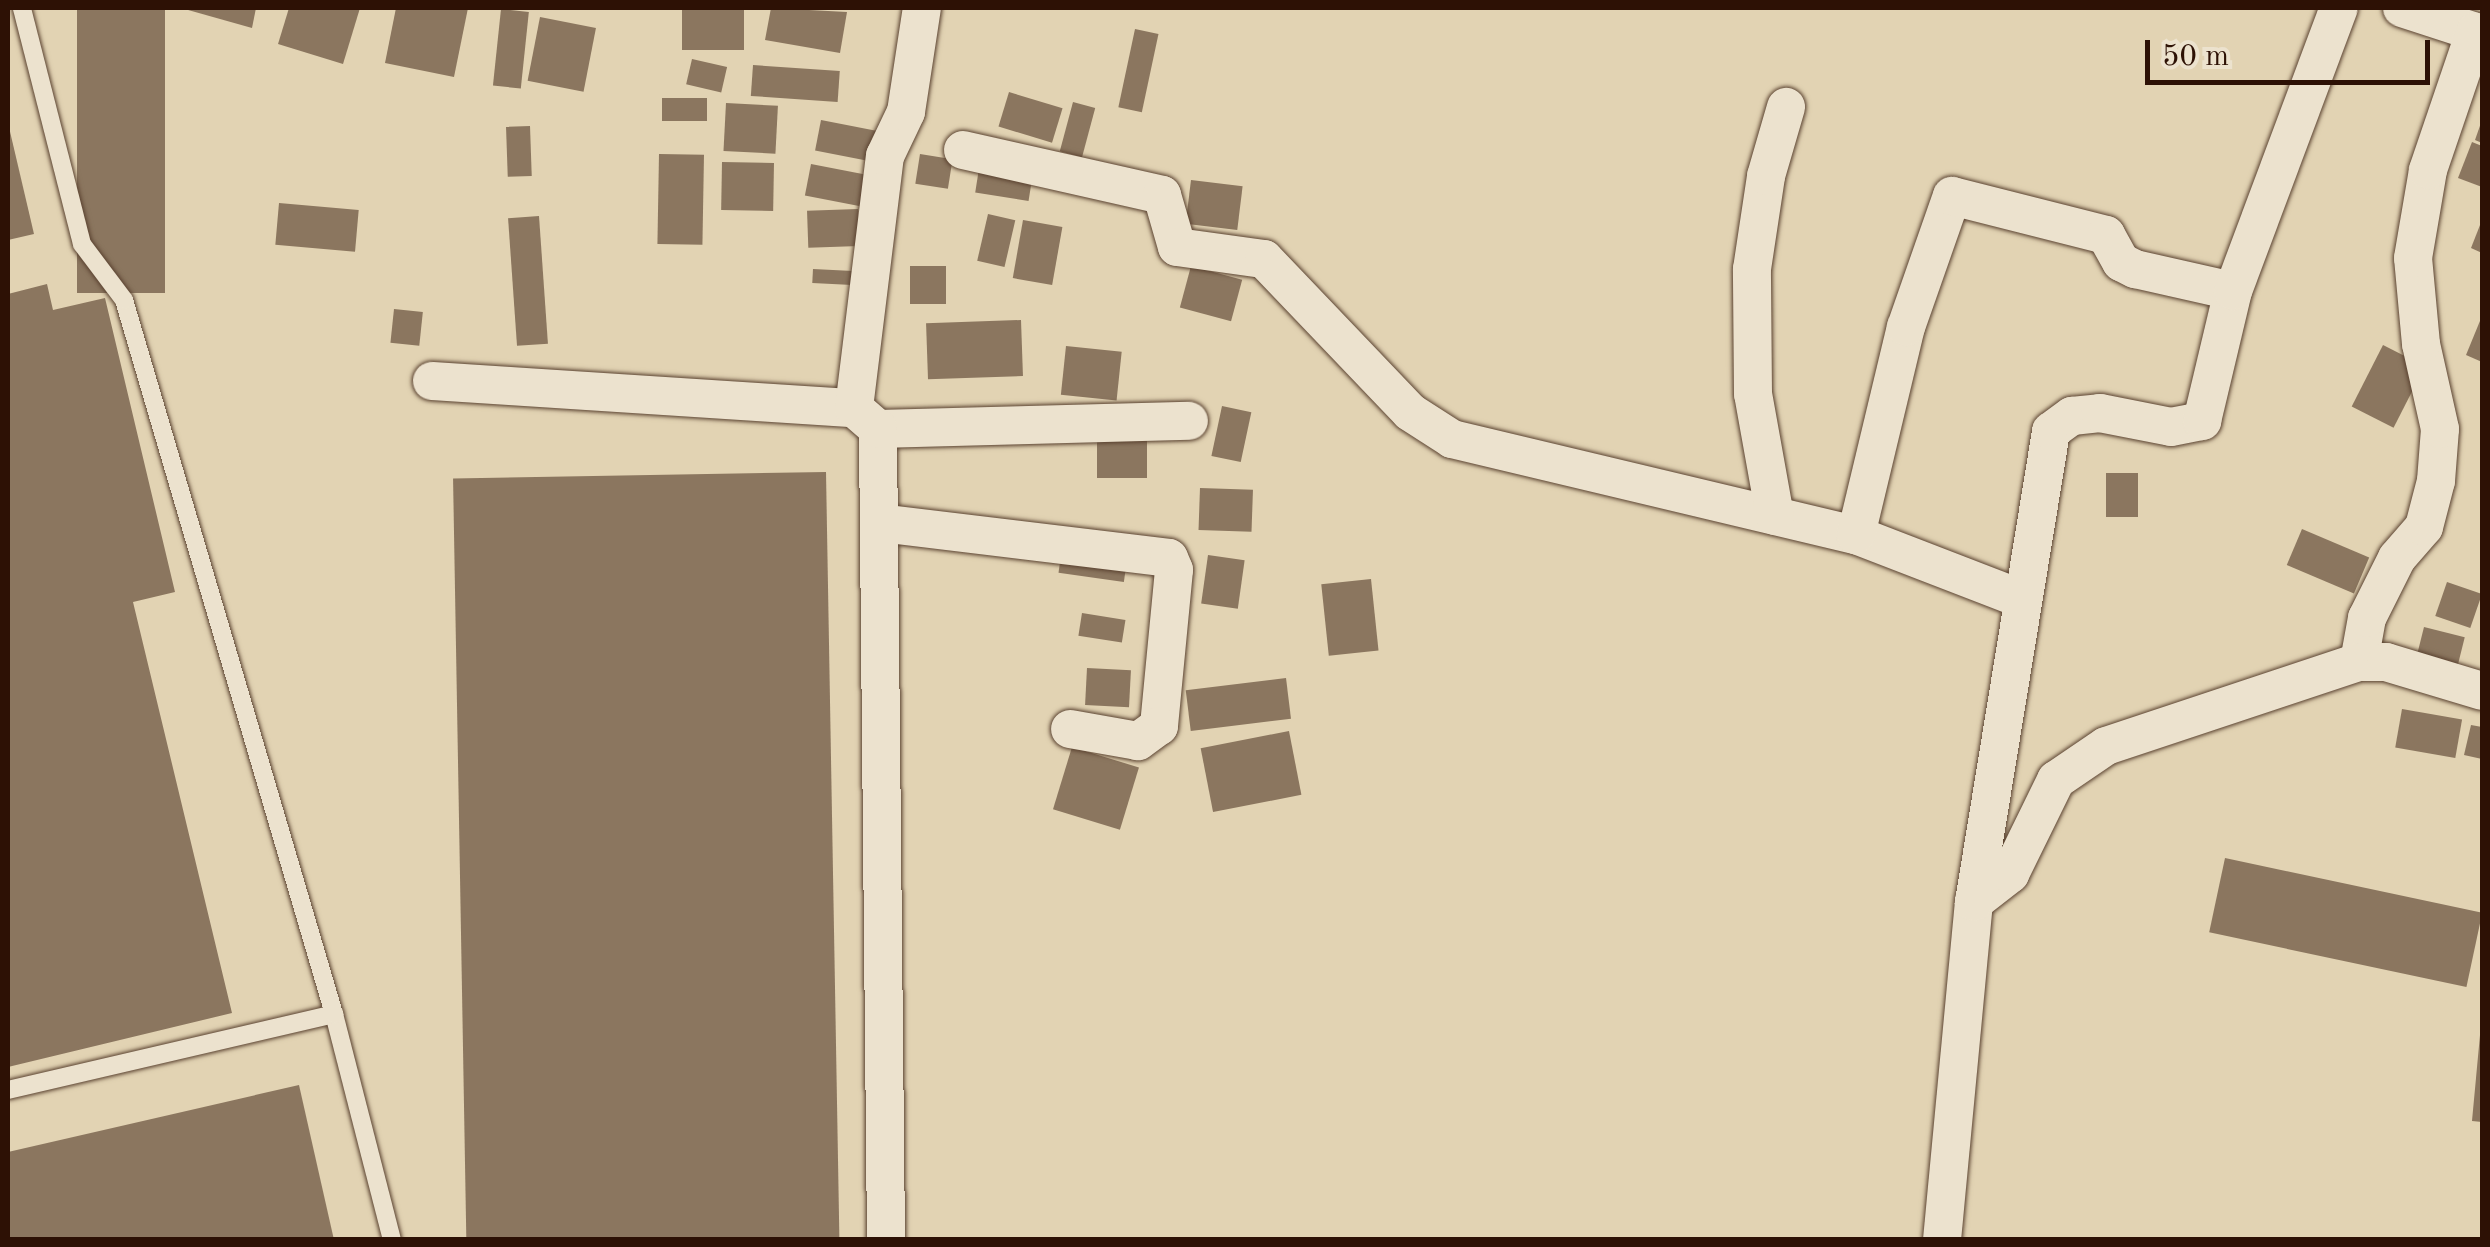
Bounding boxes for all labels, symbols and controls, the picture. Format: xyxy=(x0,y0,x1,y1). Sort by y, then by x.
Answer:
scale bar xyxy=(2150,20,2435,82)
text: 50 m xyxy=(2162,42,2229,72)

